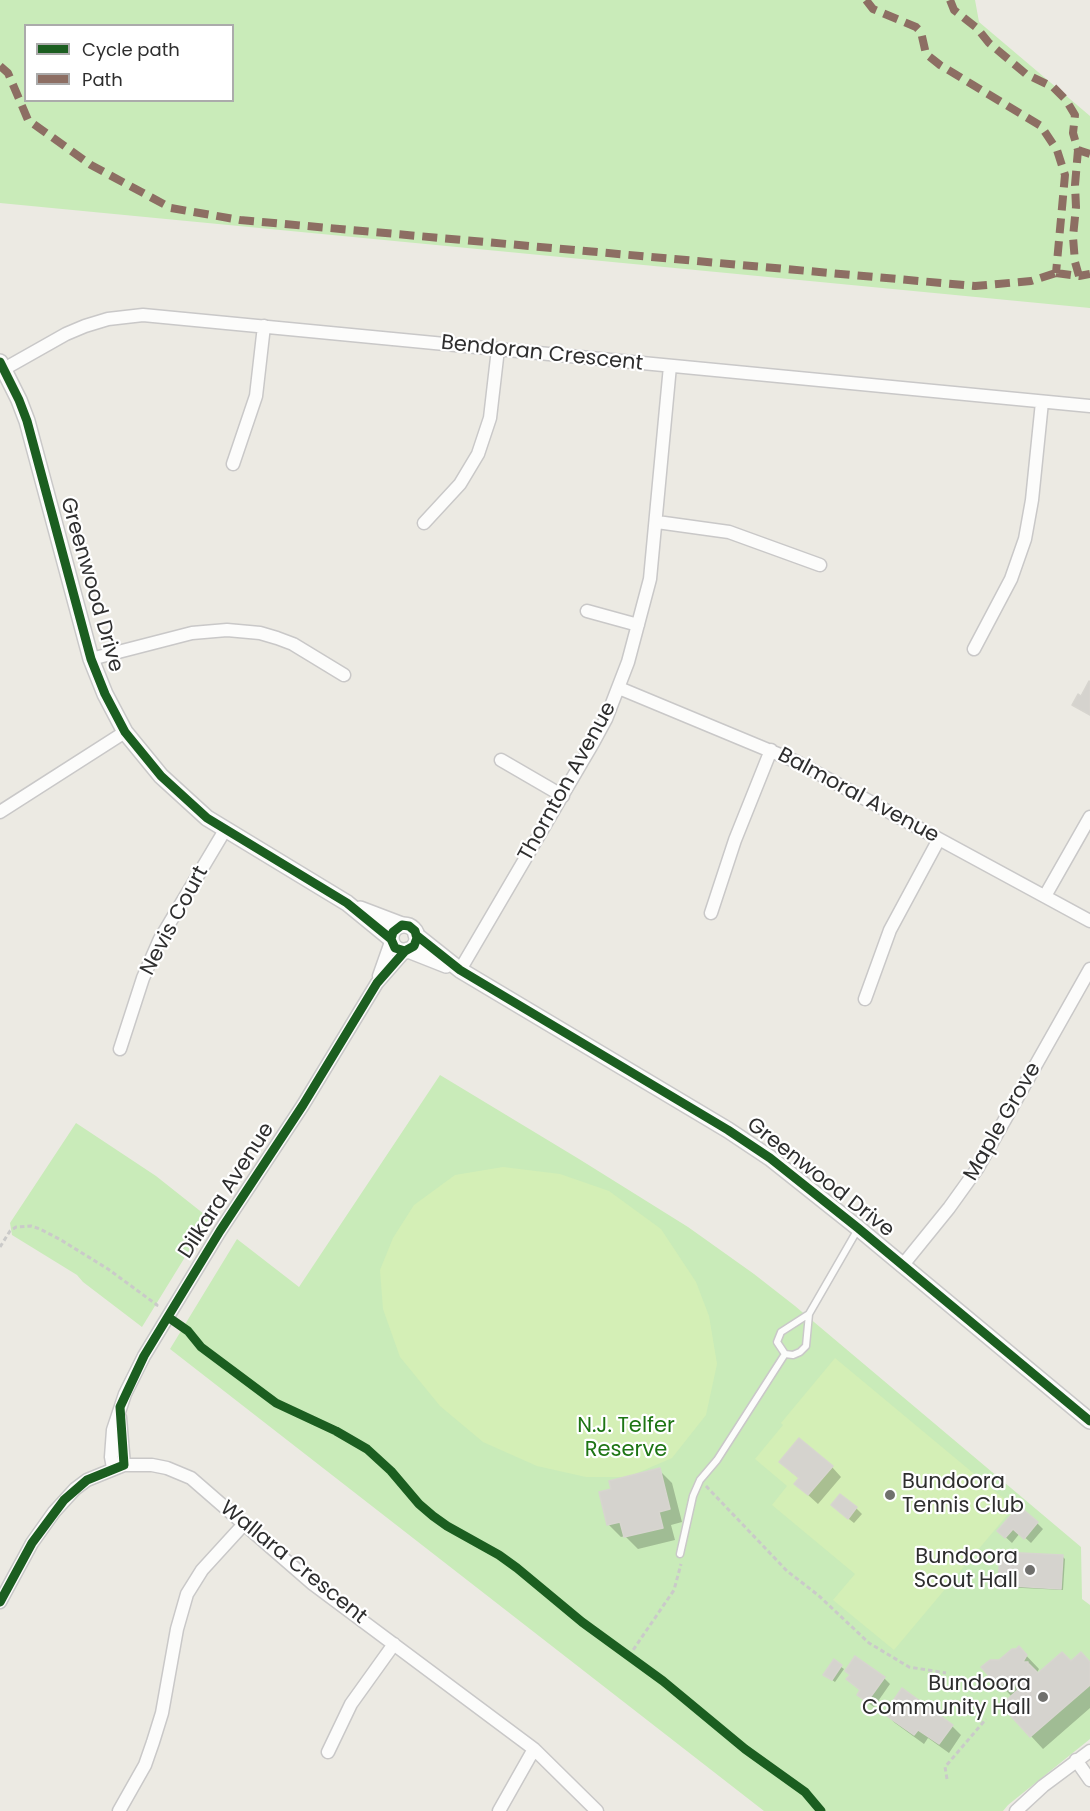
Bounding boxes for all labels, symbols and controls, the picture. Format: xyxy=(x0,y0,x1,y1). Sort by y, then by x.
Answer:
legend xyxy=(24,24,234,102)
text: Cycle path xyxy=(82,37,180,62)
text: Path xyxy=(82,67,123,92)
street label: Bendoran Crescent xyxy=(440,331,644,377)
street label: Greenwood Drive xyxy=(54,495,128,675)
street label: Thornton Avenue xyxy=(514,698,622,866)
street label: Balmoral Avenue xyxy=(773,743,943,849)
street label: Nevis Court xyxy=(136,862,214,980)
street label: Maple Grove xyxy=(959,1058,1047,1186)
street label: Greenwood Drive xyxy=(741,1113,899,1243)
street label: Dilkara Avenue xyxy=(174,1118,280,1264)
park label: N.J. Telfer Reserve xyxy=(577,1414,675,1464)
place label: Bundoora Tennis Club xyxy=(902,1470,1024,1520)
marker: Bundoora Tennis Club xyxy=(883,1488,897,1502)
street label: Wallara Crescent xyxy=(214,1496,372,1630)
place label: Bundoora Scout Hall xyxy=(914,1545,1018,1595)
marker: Bundoora Scout Hall xyxy=(1023,1563,1037,1577)
place label: Bundoora Community Hall xyxy=(862,1672,1031,1722)
marker: Bundoora Community Hall xyxy=(1036,1690,1050,1704)

